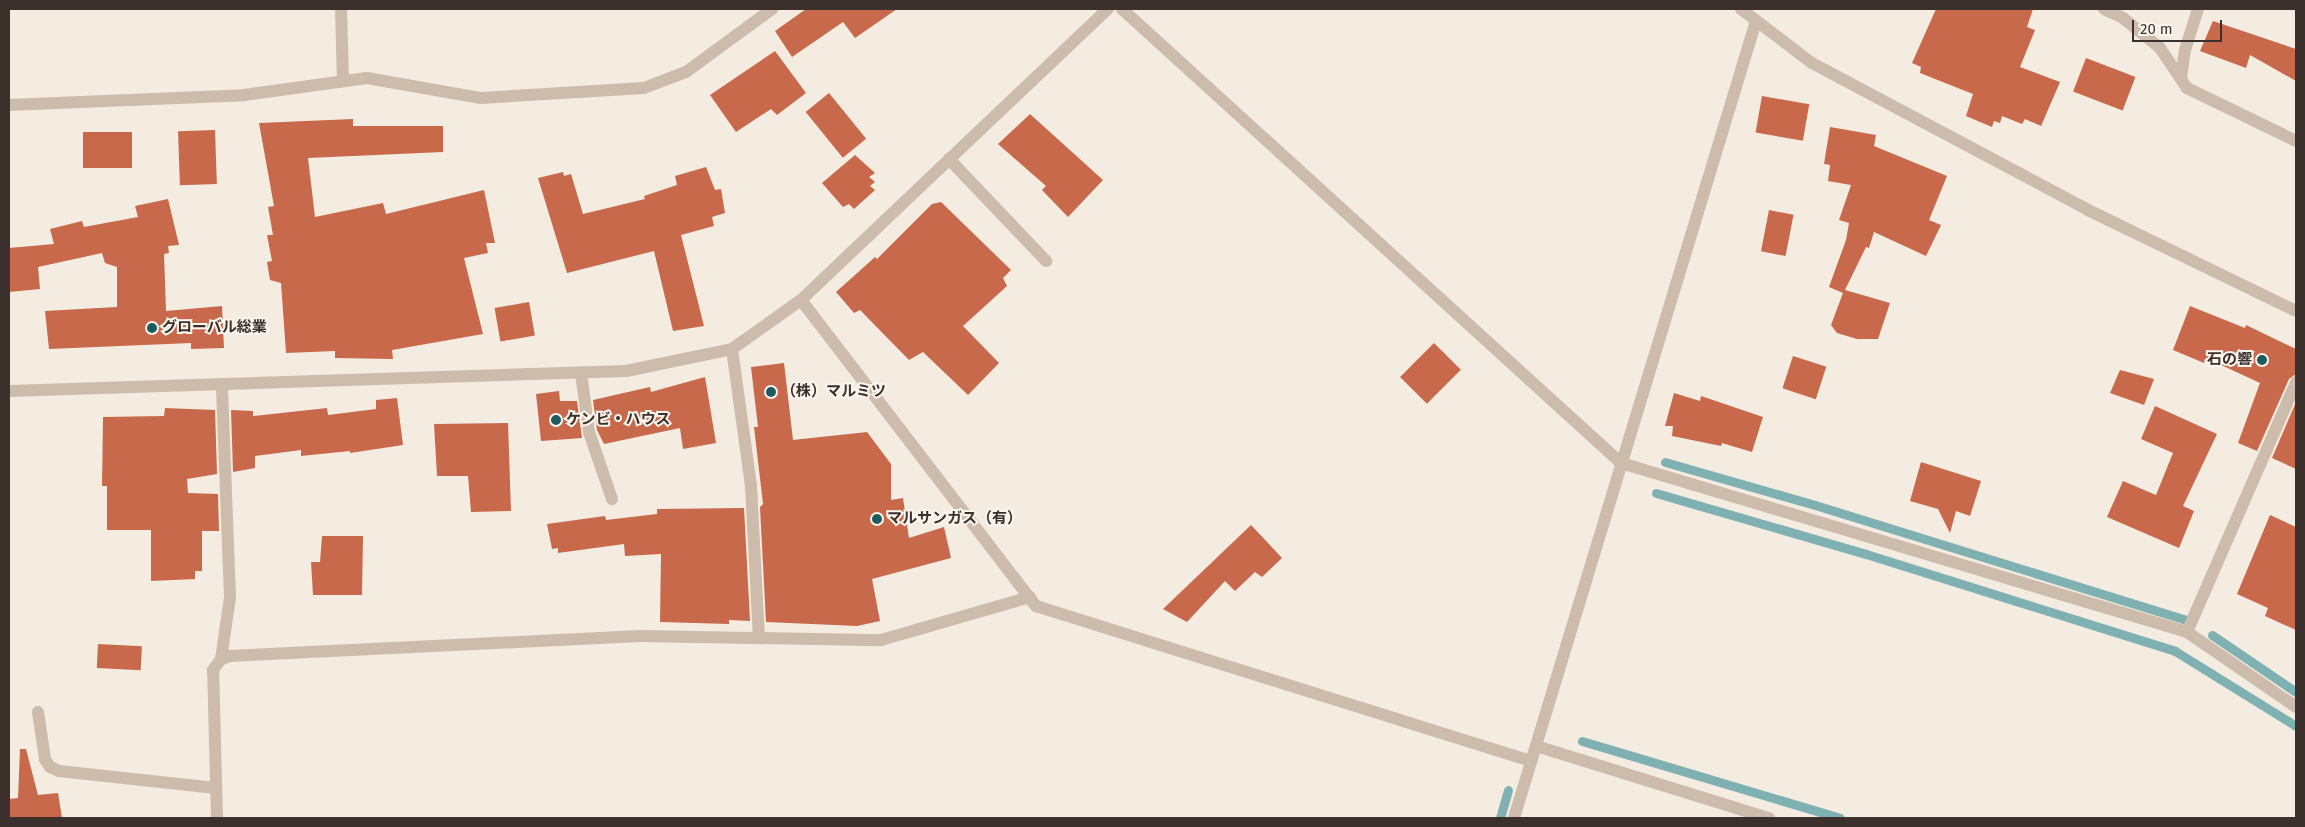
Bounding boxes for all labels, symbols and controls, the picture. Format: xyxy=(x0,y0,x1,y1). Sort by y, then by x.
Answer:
scale bar xyxy=(2135,10,2225,42)
text: 20 m xyxy=(2140,20,2173,38)
place label: グローバル総業 xyxy=(162,319,267,337)
marker: グローバル総業 xyxy=(146,322,158,334)
place label: 石の響 xyxy=(2207,351,2252,369)
marker: 石の響 xyxy=(2256,354,2268,366)
place label: （株）マルミツ xyxy=(781,383,886,401)
marker: （株）マルミツ xyxy=(765,386,777,398)
place label: ケンビ・ハウス xyxy=(566,411,671,429)
marker: ケンビ・ハウス xyxy=(550,414,562,426)
place label: マルサンガス（有） xyxy=(887,510,1022,528)
marker: マルサンガス（有） xyxy=(871,513,883,525)

